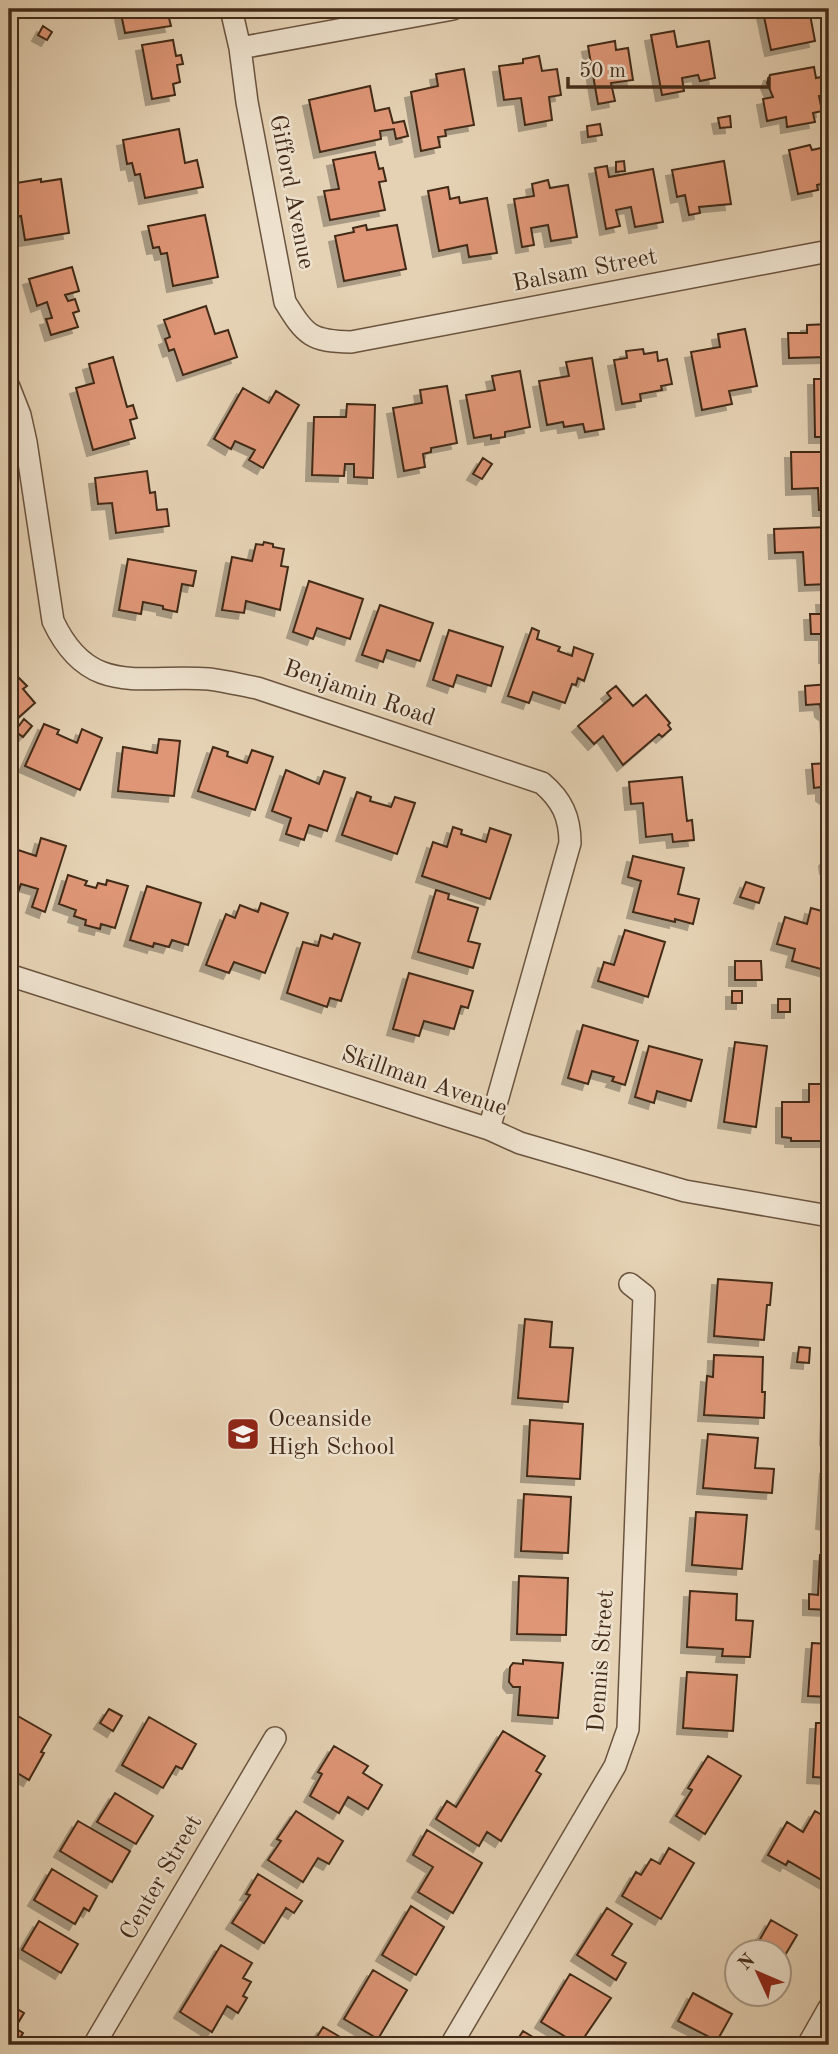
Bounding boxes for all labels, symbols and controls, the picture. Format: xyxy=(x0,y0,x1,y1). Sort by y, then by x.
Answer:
scale bar xyxy=(568,46,770,90)
text: 50 m xyxy=(579,61,626,82)
street label: Gifford Avenue xyxy=(264,113,318,271)
street label: Balsam Street xyxy=(511,245,659,297)
street label: Benjamin Road xyxy=(280,657,438,731)
street label: Skillman Avenue xyxy=(338,1042,510,1122)
place label: Oceanside High School xyxy=(268,1408,395,1460)
school or university icon: Oceanside High School xyxy=(224,1415,262,1453)
street label: Dennis Street xyxy=(585,1589,619,1733)
street label: Center Street xyxy=(117,1812,207,1944)
north arrow xyxy=(722,1938,792,2008)
text: N xyxy=(736,1951,760,1975)

